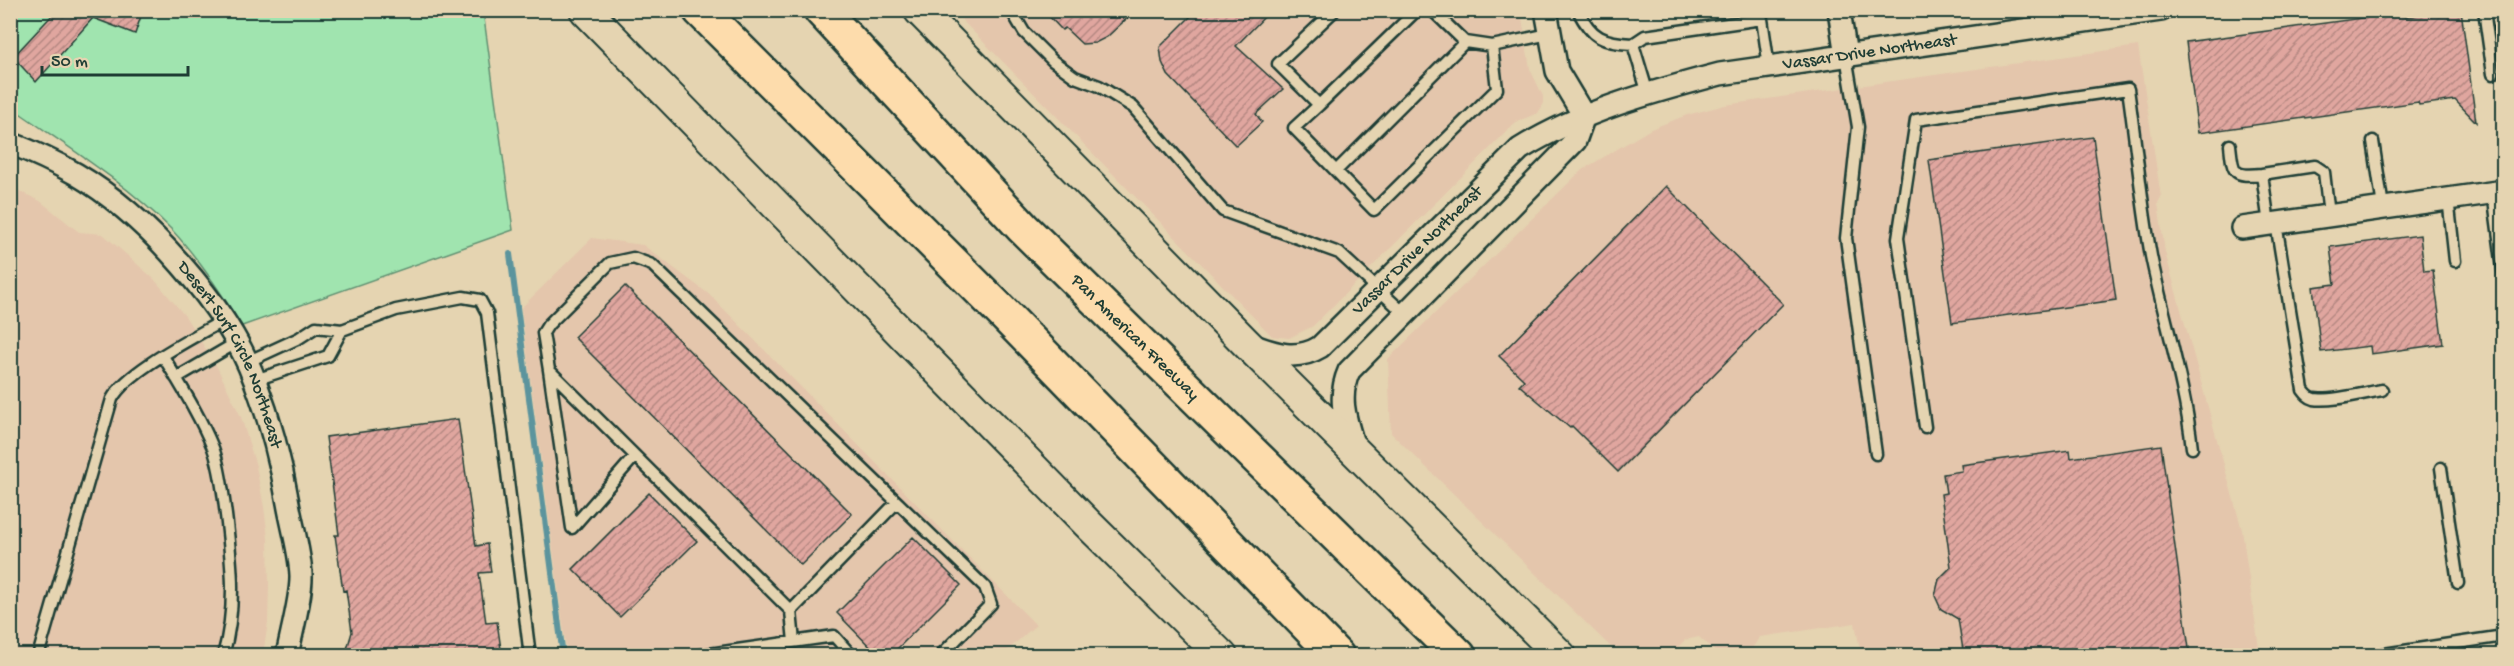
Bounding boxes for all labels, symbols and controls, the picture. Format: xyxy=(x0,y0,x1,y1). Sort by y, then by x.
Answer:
street label: Vassar Drive Northeast xyxy=(1780,29,1960,75)
scale bar xyxy=(42,39,188,77)
text: 50 m xyxy=(51,52,88,73)
street label: Vassar Drive Northeast xyxy=(1347,180,1488,320)
street label: Desert Surf Circle Northeast xyxy=(172,256,287,452)
street label: Pan American Freeway xyxy=(1066,270,1204,406)

